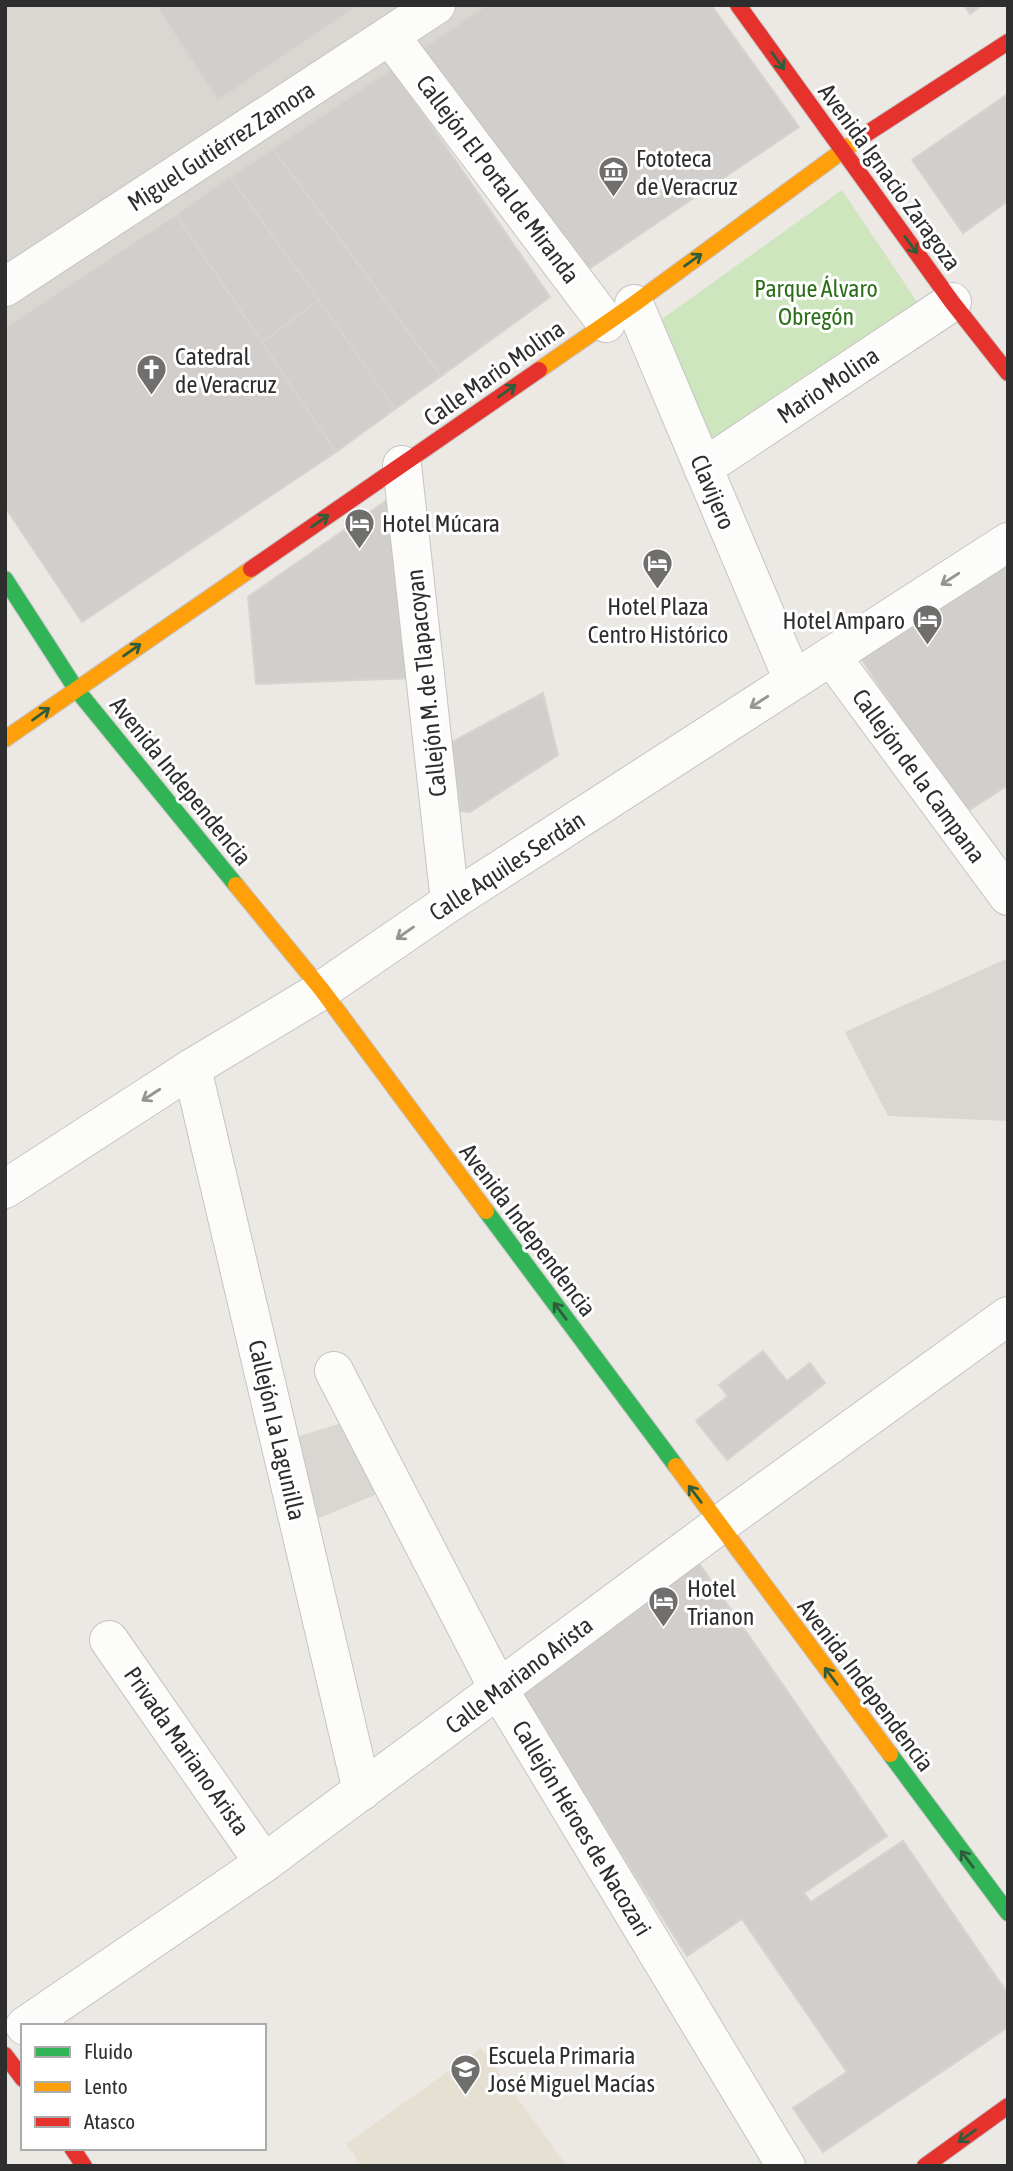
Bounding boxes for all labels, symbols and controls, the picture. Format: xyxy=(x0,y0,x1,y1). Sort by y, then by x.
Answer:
one-way arrow xyxy=(771,51,786,70)
street label: Callejón El Portal de Miranda xyxy=(411,70,585,288)
street label: Miguel Gutiérrez Zamora xyxy=(123,76,319,216)
street label: Avenida Ignacio Zaragoza xyxy=(813,78,967,276)
place label: Fototeca de Veracruz xyxy=(636,145,738,200)
museum icon: Fototeca de Veracruz xyxy=(596,155,630,199)
one-way arrow xyxy=(904,235,918,254)
one-way arrow xyxy=(683,253,702,268)
park label: Parque Álvaro Obregón xyxy=(754,275,878,330)
street label: Calle Mario Molina xyxy=(419,315,569,431)
street label: Mario Molina xyxy=(772,341,884,429)
place label: Catedral de Veracruz xyxy=(175,343,277,398)
church icon: Catedral de Veracruz xyxy=(135,353,169,397)
one-way arrow xyxy=(497,384,516,398)
street label: Clavijero xyxy=(685,451,741,533)
hotel icon: Hotel Múcara xyxy=(342,506,376,550)
place label: Hotel Múcara xyxy=(382,510,500,537)
one-way arrow xyxy=(310,514,329,528)
hotel icon: Hotel Plaza Centro Histórico xyxy=(641,547,675,591)
street label: Callejón M. de Tlapacoyan xyxy=(401,568,451,798)
one-way arrow xyxy=(941,572,961,586)
place label: Hotel Plaza Centro Histórico xyxy=(588,593,728,648)
hotel icon: Hotel Amparo xyxy=(911,603,945,647)
place label: Hotel Amparo xyxy=(783,607,905,634)
one-way arrow xyxy=(122,643,142,657)
street label: Callejón de la Campana xyxy=(847,684,991,868)
street label: Avenida Independencia xyxy=(105,691,257,871)
one-way arrow xyxy=(750,695,770,709)
one-way arrow xyxy=(31,707,50,721)
street label: Calle Aquiles Serdán xyxy=(424,806,590,926)
one-way arrow xyxy=(396,926,415,940)
one-way arrow xyxy=(141,1088,161,1102)
street label: Avenida Independencia xyxy=(454,1139,602,1321)
one-way arrow xyxy=(553,1302,567,1321)
street label: Callejón La Lagunilla xyxy=(243,1337,311,1523)
one-way arrow xyxy=(688,1485,703,1503)
place label: Hotel Trianon xyxy=(687,1575,754,1630)
hotel icon: Hotel Trianon xyxy=(647,1585,681,1629)
street label: Avenida Independencia xyxy=(792,1594,940,1776)
street label: Calle Mariano Arista xyxy=(440,1611,598,1739)
street label: Privada Mariano Arista xyxy=(119,1662,255,1840)
one-way arrow xyxy=(824,1667,839,1686)
street label: Callejón Héroes de Nacozari xyxy=(507,1716,657,1940)
one-way arrow xyxy=(960,1850,974,1869)
legend xyxy=(21,2024,266,2150)
text: Fluido xyxy=(84,2039,133,2063)
place label: Escuela Primaria José Miguel Macías xyxy=(488,2042,655,2097)
school or university icon: Escuela Primaria José Miguel Macías xyxy=(448,2052,482,2096)
text: Lento xyxy=(84,2074,128,2098)
text: Atasco xyxy=(84,2109,135,2133)
one-way arrow xyxy=(957,2128,976,2143)

